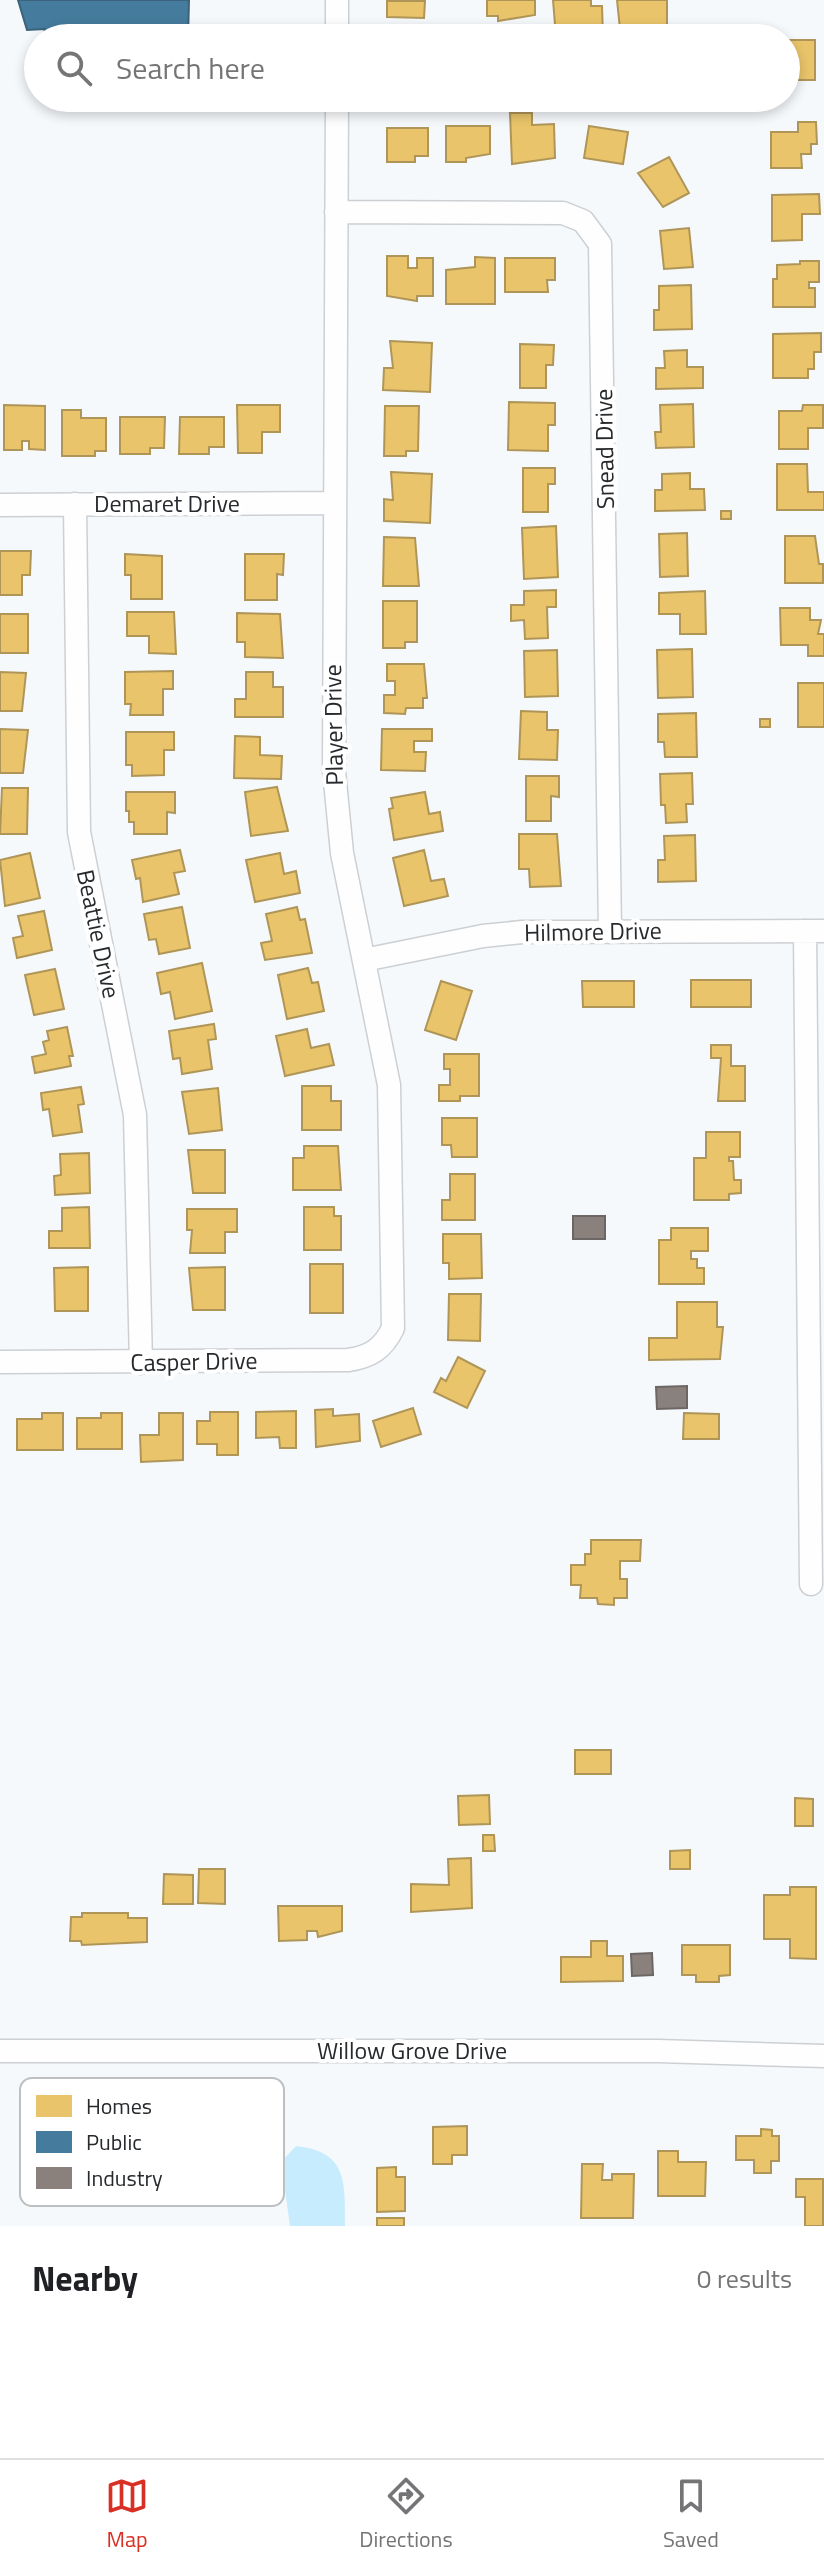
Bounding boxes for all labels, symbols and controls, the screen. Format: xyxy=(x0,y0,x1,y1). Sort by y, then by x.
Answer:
search box xyxy=(24,24,800,112)
text: Search here xyxy=(116,45,265,91)
icon: search xyxy=(52,46,96,90)
street label: Snead Drive xyxy=(585,388,623,510)
street label: Demaret Drive xyxy=(94,485,240,521)
street label: Player Drive xyxy=(314,664,352,786)
street label: Beattie Drive xyxy=(68,866,130,1002)
street label: Hilmore Drive xyxy=(524,912,662,950)
street label: Casper Drive xyxy=(130,1342,258,1380)
street label: Willow Grove Drive xyxy=(317,2032,507,2068)
legend xyxy=(20,2078,284,2206)
text: Homes xyxy=(86,2089,152,2123)
text: Public xyxy=(86,2125,142,2159)
text: Industry xyxy=(86,2161,163,2195)
text: Nearby xyxy=(32,2252,138,2304)
text: 0 results xyxy=(697,2259,792,2298)
tab: Map xyxy=(105,2474,149,2556)
tab: Directions xyxy=(359,2474,453,2556)
tab: Saved xyxy=(663,2474,719,2556)

